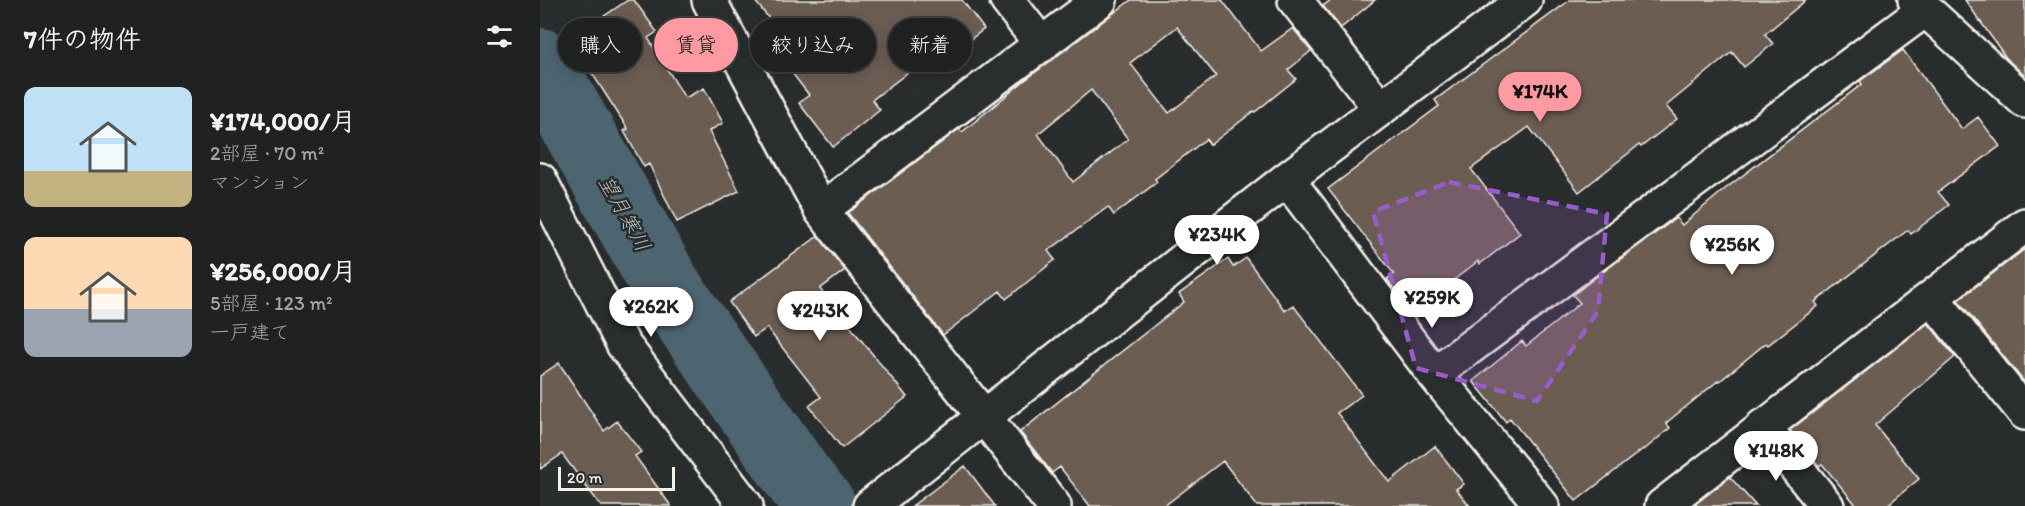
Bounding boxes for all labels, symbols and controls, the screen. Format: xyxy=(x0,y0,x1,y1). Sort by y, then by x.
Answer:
chip: 購入 xyxy=(558,18,642,72)
chip: 賃貸 xyxy=(654,18,738,72)
chip: 絞り込み xyxy=(750,18,876,72)
chip: 新着 xyxy=(888,18,972,72)
icon: filters xyxy=(483,20,516,53)
text: 7件の物件 xyxy=(24,23,141,55)
pin: ¥174K xyxy=(1498,72,1582,123)
text: ¥174K xyxy=(1512,79,1568,103)
text: ¥174,000/月 xyxy=(210,105,356,137)
icon: home xyxy=(72,111,144,183)
text: 2部屋 · 70 m² xyxy=(210,141,324,165)
text: マンション xyxy=(210,170,309,194)
water label: 望月寒川 xyxy=(594,170,656,256)
pin: ¥234K xyxy=(1175,215,1259,266)
text: ¥234K xyxy=(1188,222,1246,246)
pin: ¥256K xyxy=(1690,225,1774,276)
text: ¥256K xyxy=(1704,232,1760,256)
text: ¥256,000/月 xyxy=(210,255,357,287)
icon: home xyxy=(72,261,144,333)
pin: ¥259K xyxy=(1390,278,1474,329)
text: ¥259K xyxy=(1404,285,1460,309)
pin: ¥262K xyxy=(609,287,693,338)
text: 5部屋 · 123 m² xyxy=(210,291,333,315)
pin: ¥243K xyxy=(778,291,862,342)
text: ¥262K xyxy=(623,294,679,318)
text: ¥243K xyxy=(791,298,849,322)
text: 一戸建て xyxy=(210,320,290,344)
pin: ¥148K xyxy=(1734,431,1818,482)
text: ¥148K xyxy=(1748,438,1804,462)
scale bar xyxy=(558,464,675,492)
text: 20 m xyxy=(567,468,602,487)

